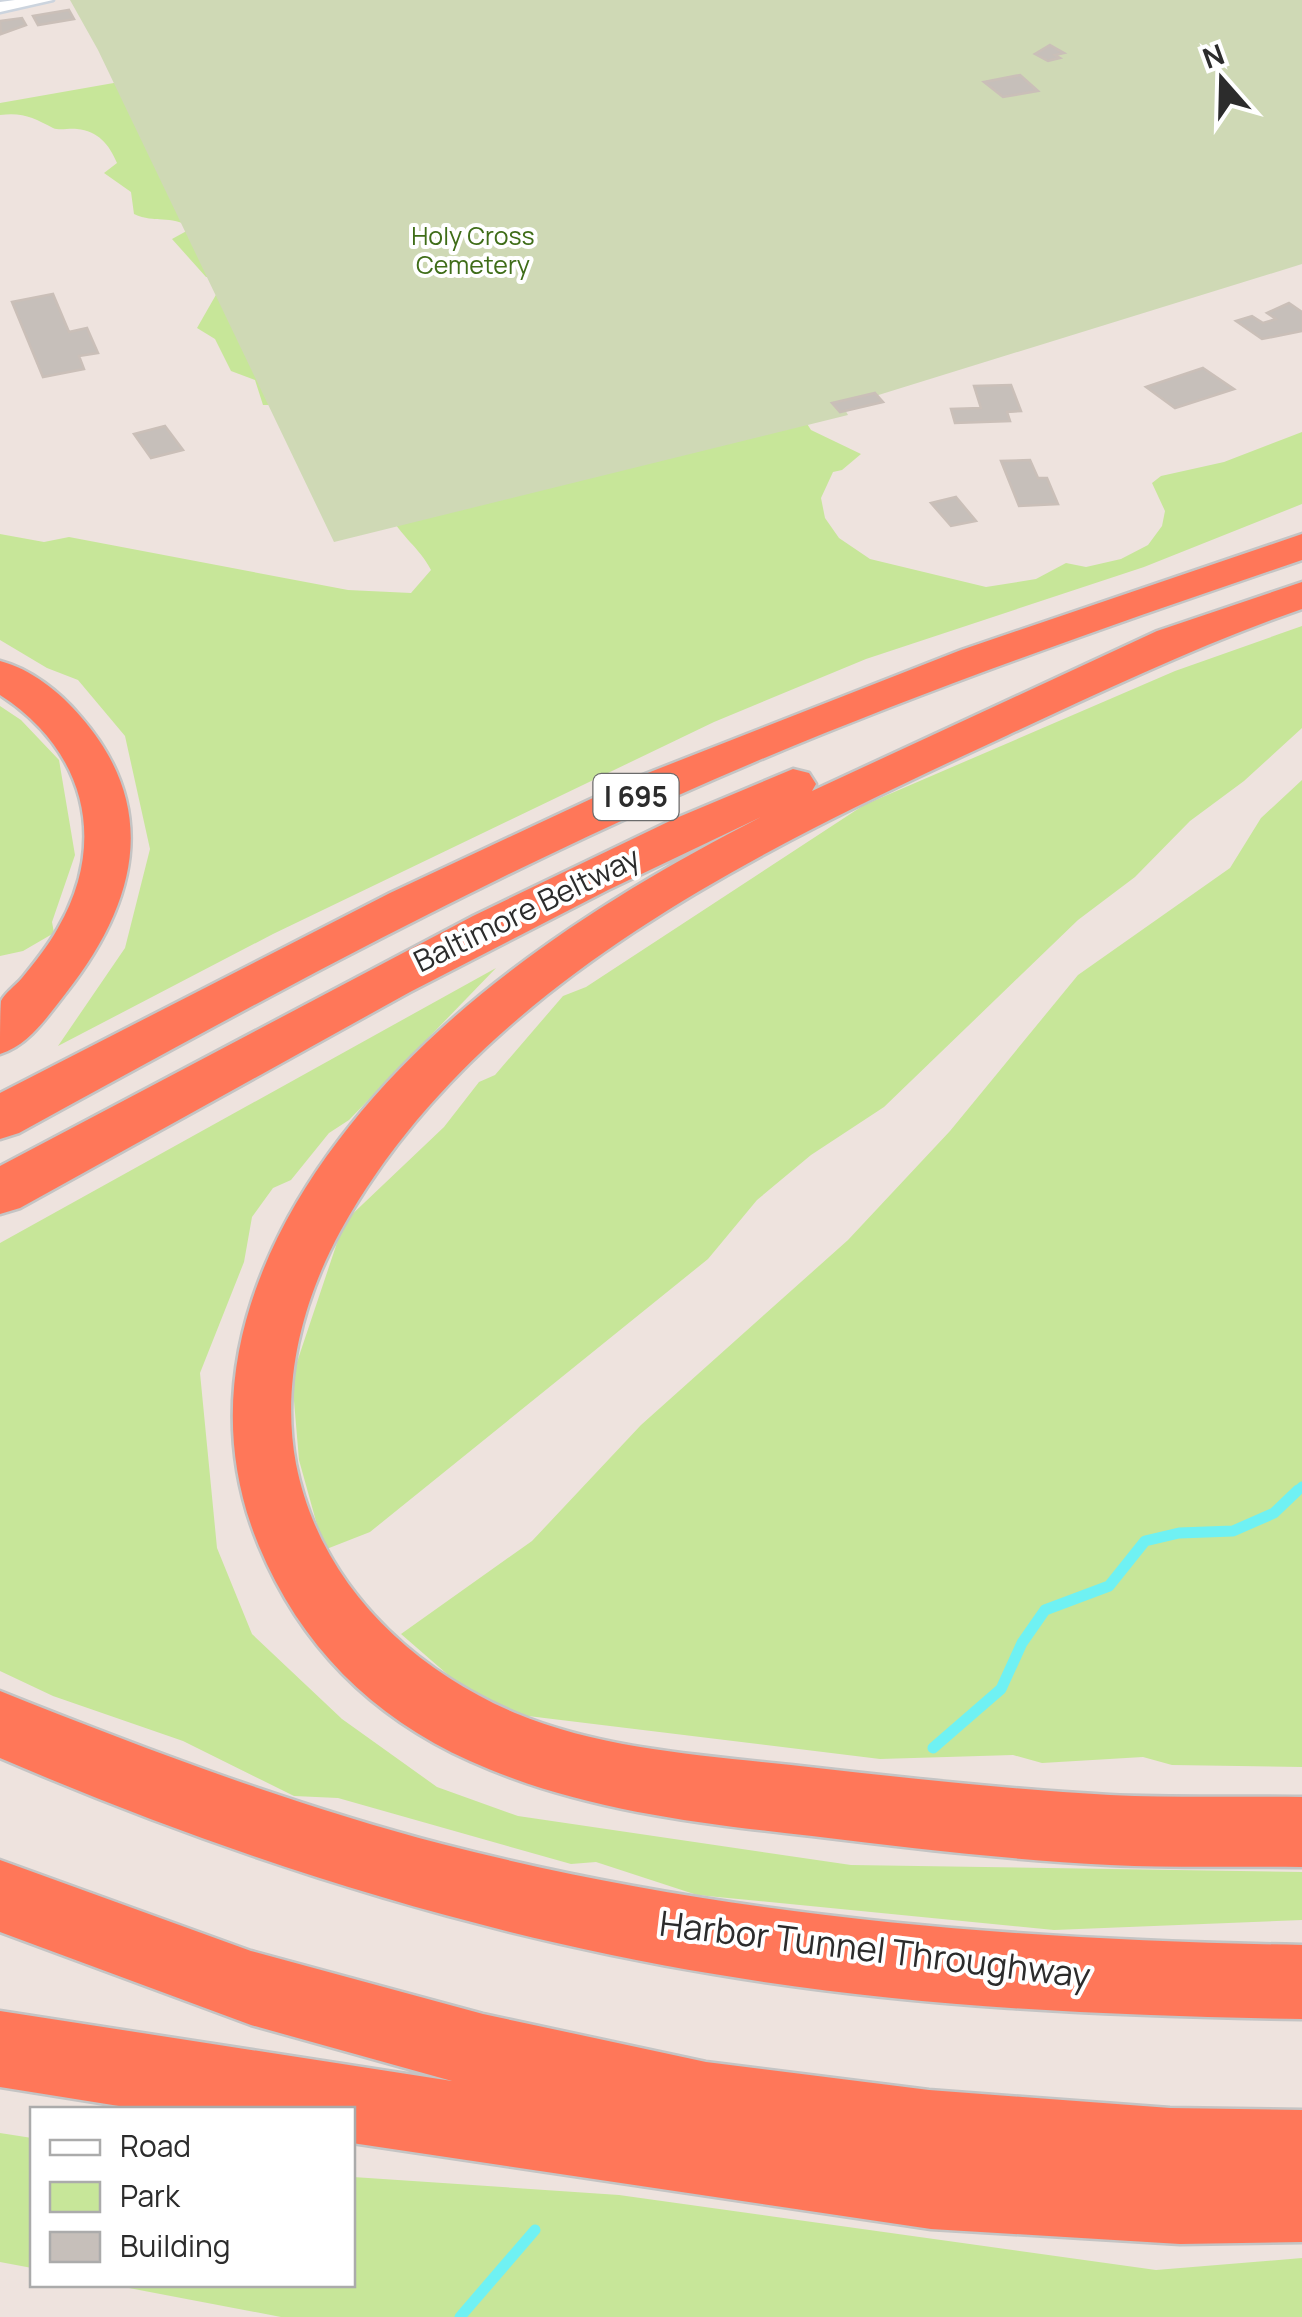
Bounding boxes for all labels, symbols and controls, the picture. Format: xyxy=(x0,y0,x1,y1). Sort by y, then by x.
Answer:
north arrow xyxy=(1172,30,1272,130)
text: N xyxy=(1197,34,1229,77)
park label: Holy Cross Cemetery xyxy=(411,218,535,282)
road number: I 695 xyxy=(594,774,678,820)
street label: Baltimore Beltway xyxy=(406,836,646,981)
street label: Harbor Tunnel Throughway xyxy=(657,1899,1093,1999)
legend xyxy=(30,2107,355,2287)
text: Road xyxy=(120,2125,191,2166)
text: Park xyxy=(120,2175,181,2216)
text: Building xyxy=(120,2225,231,2266)

